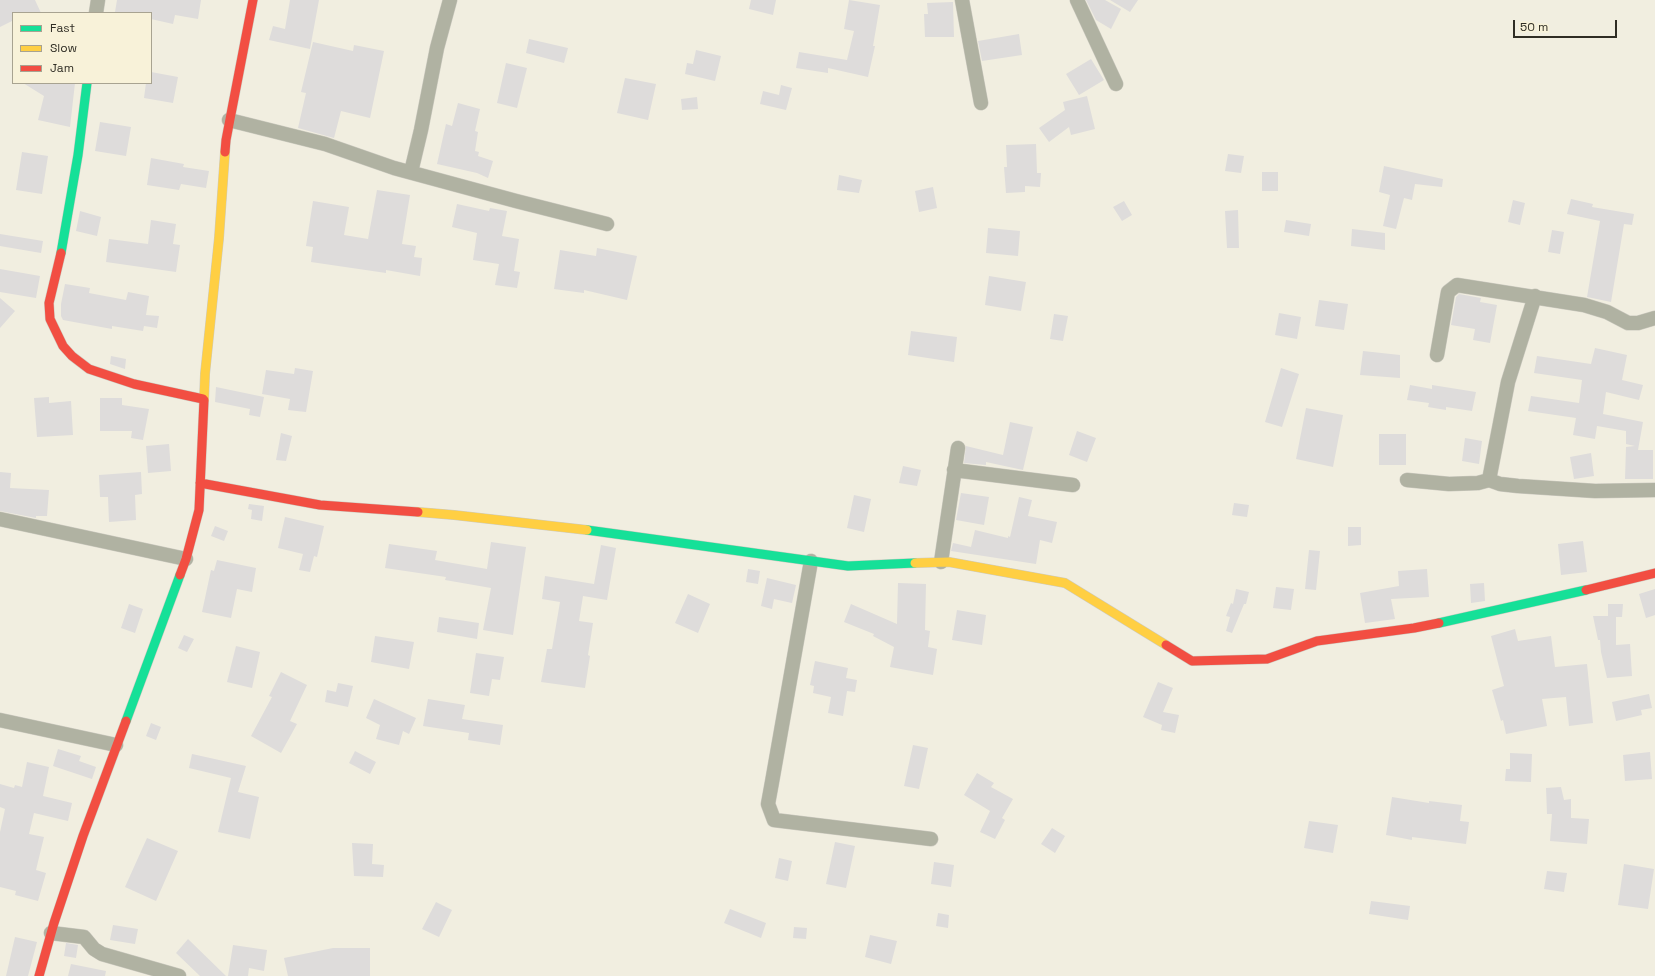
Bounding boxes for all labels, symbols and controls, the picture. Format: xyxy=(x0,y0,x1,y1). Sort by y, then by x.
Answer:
legend xyxy=(12,12,152,84)
scale bar xyxy=(1515,12,1619,38)
text: 50 m xyxy=(1520,19,1548,35)
text: Fast xyxy=(50,20,75,36)
text: Slow xyxy=(50,40,77,56)
text: Jam xyxy=(50,60,74,76)

